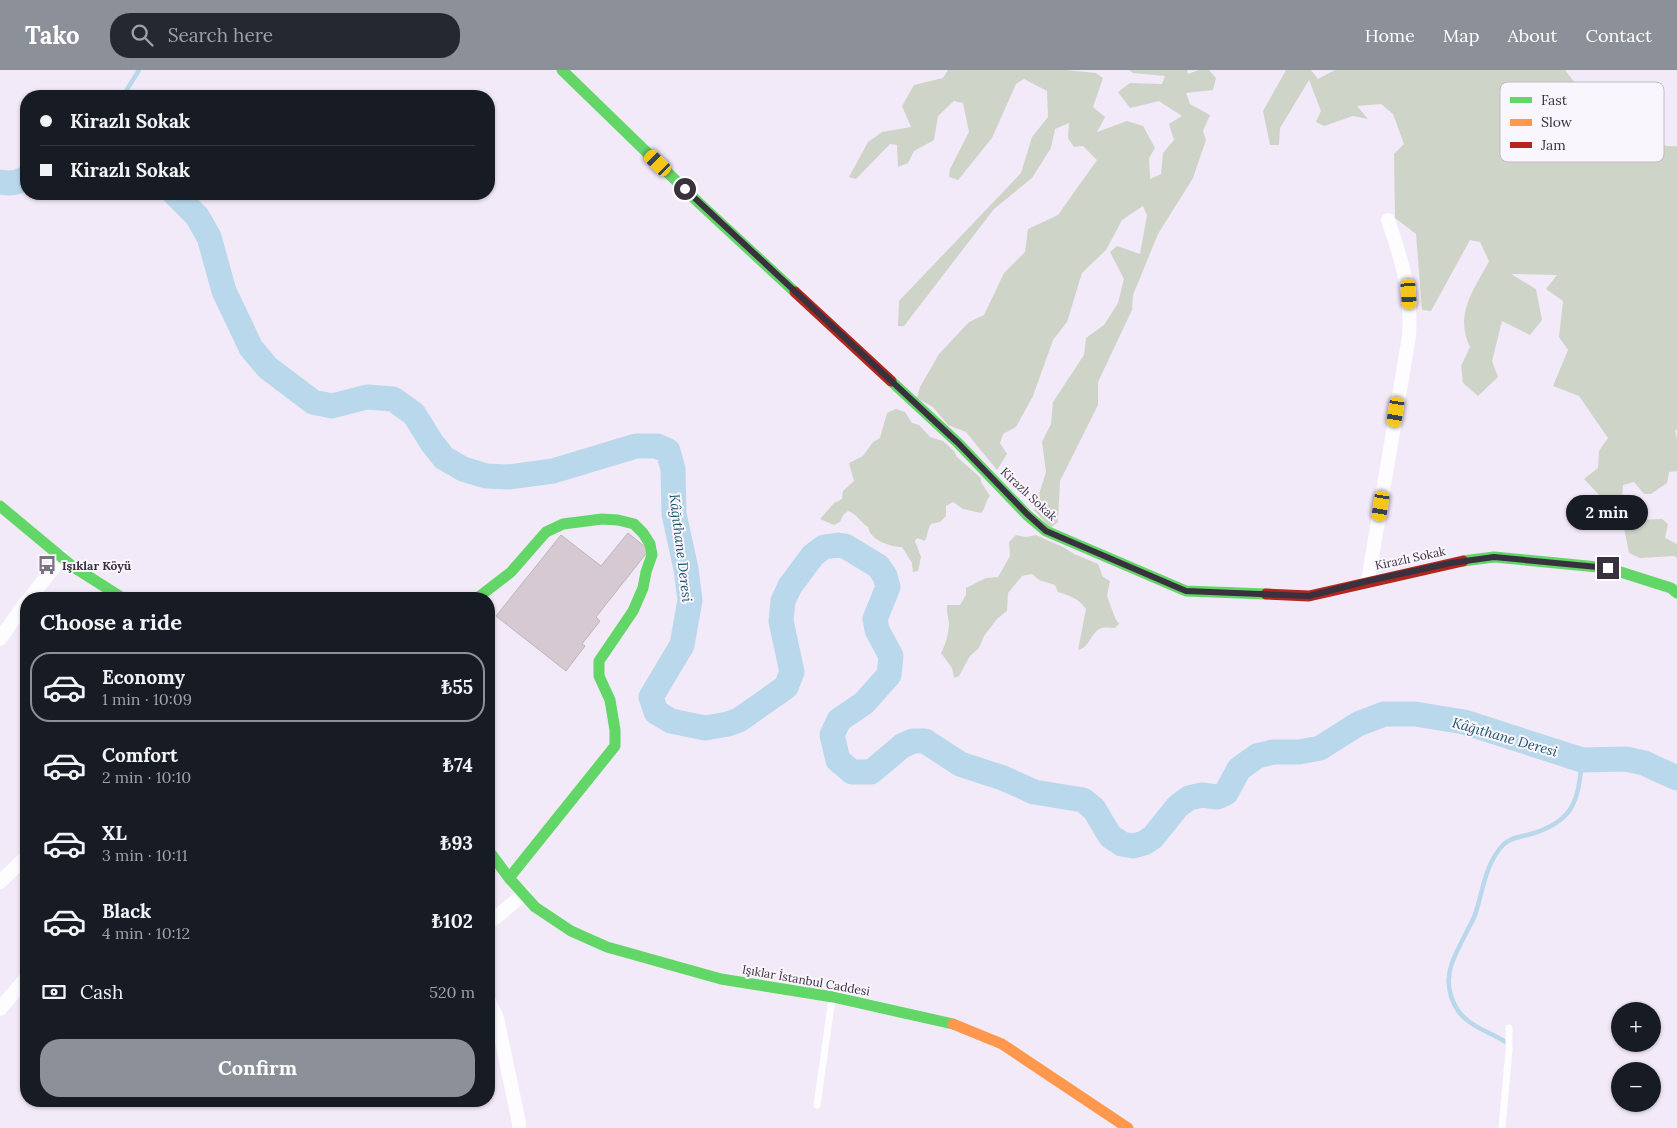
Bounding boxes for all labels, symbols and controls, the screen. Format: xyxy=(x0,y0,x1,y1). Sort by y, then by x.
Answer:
search box xyxy=(110,13,460,58)
text: Tako xyxy=(25,20,80,51)
icon: search xyxy=(128,21,156,49)
text: Search here xyxy=(168,23,273,47)
text: Home xyxy=(1365,24,1415,47)
text: Map xyxy=(1443,24,1479,47)
text: About xyxy=(1507,24,1557,47)
text: Contact xyxy=(1585,24,1652,47)
legend xyxy=(1500,82,1664,162)
text: Fast xyxy=(1541,91,1568,109)
text: Kirazlı Sokak xyxy=(70,109,190,133)
text: Slow xyxy=(1541,113,1573,131)
text: Jam xyxy=(1540,136,1566,154)
car xyxy=(641,147,674,179)
text: Kirazlı Sokak xyxy=(70,158,190,182)
route start xyxy=(674,178,696,200)
car xyxy=(1400,279,1417,309)
car xyxy=(1386,396,1405,428)
street label: Kirazlı Sokak xyxy=(998,464,1061,524)
car xyxy=(1371,490,1390,522)
water label: Kâğıthane Deresi xyxy=(665,493,697,604)
callout: 2 min xyxy=(1567,496,1649,530)
text: 2 min xyxy=(1586,502,1628,522)
street label: Kirazlı Sokak xyxy=(1373,543,1447,573)
bus stop icon: Işıklar Köyü xyxy=(36,554,58,576)
route end xyxy=(1597,557,1619,579)
place label: Işıklar Köyü xyxy=(62,558,132,573)
text: Choose a ride xyxy=(40,608,182,636)
icon: car xyxy=(42,665,87,710)
text: Economy xyxy=(102,665,185,689)
text: ₺55 xyxy=(441,675,473,699)
text: 1 min · 10:09 xyxy=(102,689,192,709)
water label: Kâğıthane Deresi xyxy=(1450,713,1560,761)
icon: car xyxy=(42,743,87,788)
text: Comfort xyxy=(102,743,178,767)
text: ₺74 xyxy=(443,753,473,777)
text: 2 min · 10:10 xyxy=(102,767,191,787)
icon: car xyxy=(42,821,87,866)
text: XL xyxy=(102,821,127,845)
text: ₺93 xyxy=(440,831,473,855)
text: 3 min · 10:11 xyxy=(102,845,187,865)
icon: car xyxy=(42,899,87,944)
text: Black xyxy=(102,899,151,923)
text: ₺102 xyxy=(432,909,473,933)
text: 4 min · 10:12 xyxy=(102,923,190,943)
street label: Işıklar İstanbul Caddesi xyxy=(741,961,871,999)
icon: cash xyxy=(40,978,68,1006)
text: Cash xyxy=(80,980,123,1004)
text: 520 m xyxy=(429,982,475,1002)
map controls xyxy=(1611,1002,1661,1112)
button: + xyxy=(1611,1002,1661,1052)
button: Confirm xyxy=(40,1039,475,1097)
button: − xyxy=(1611,1062,1661,1112)

